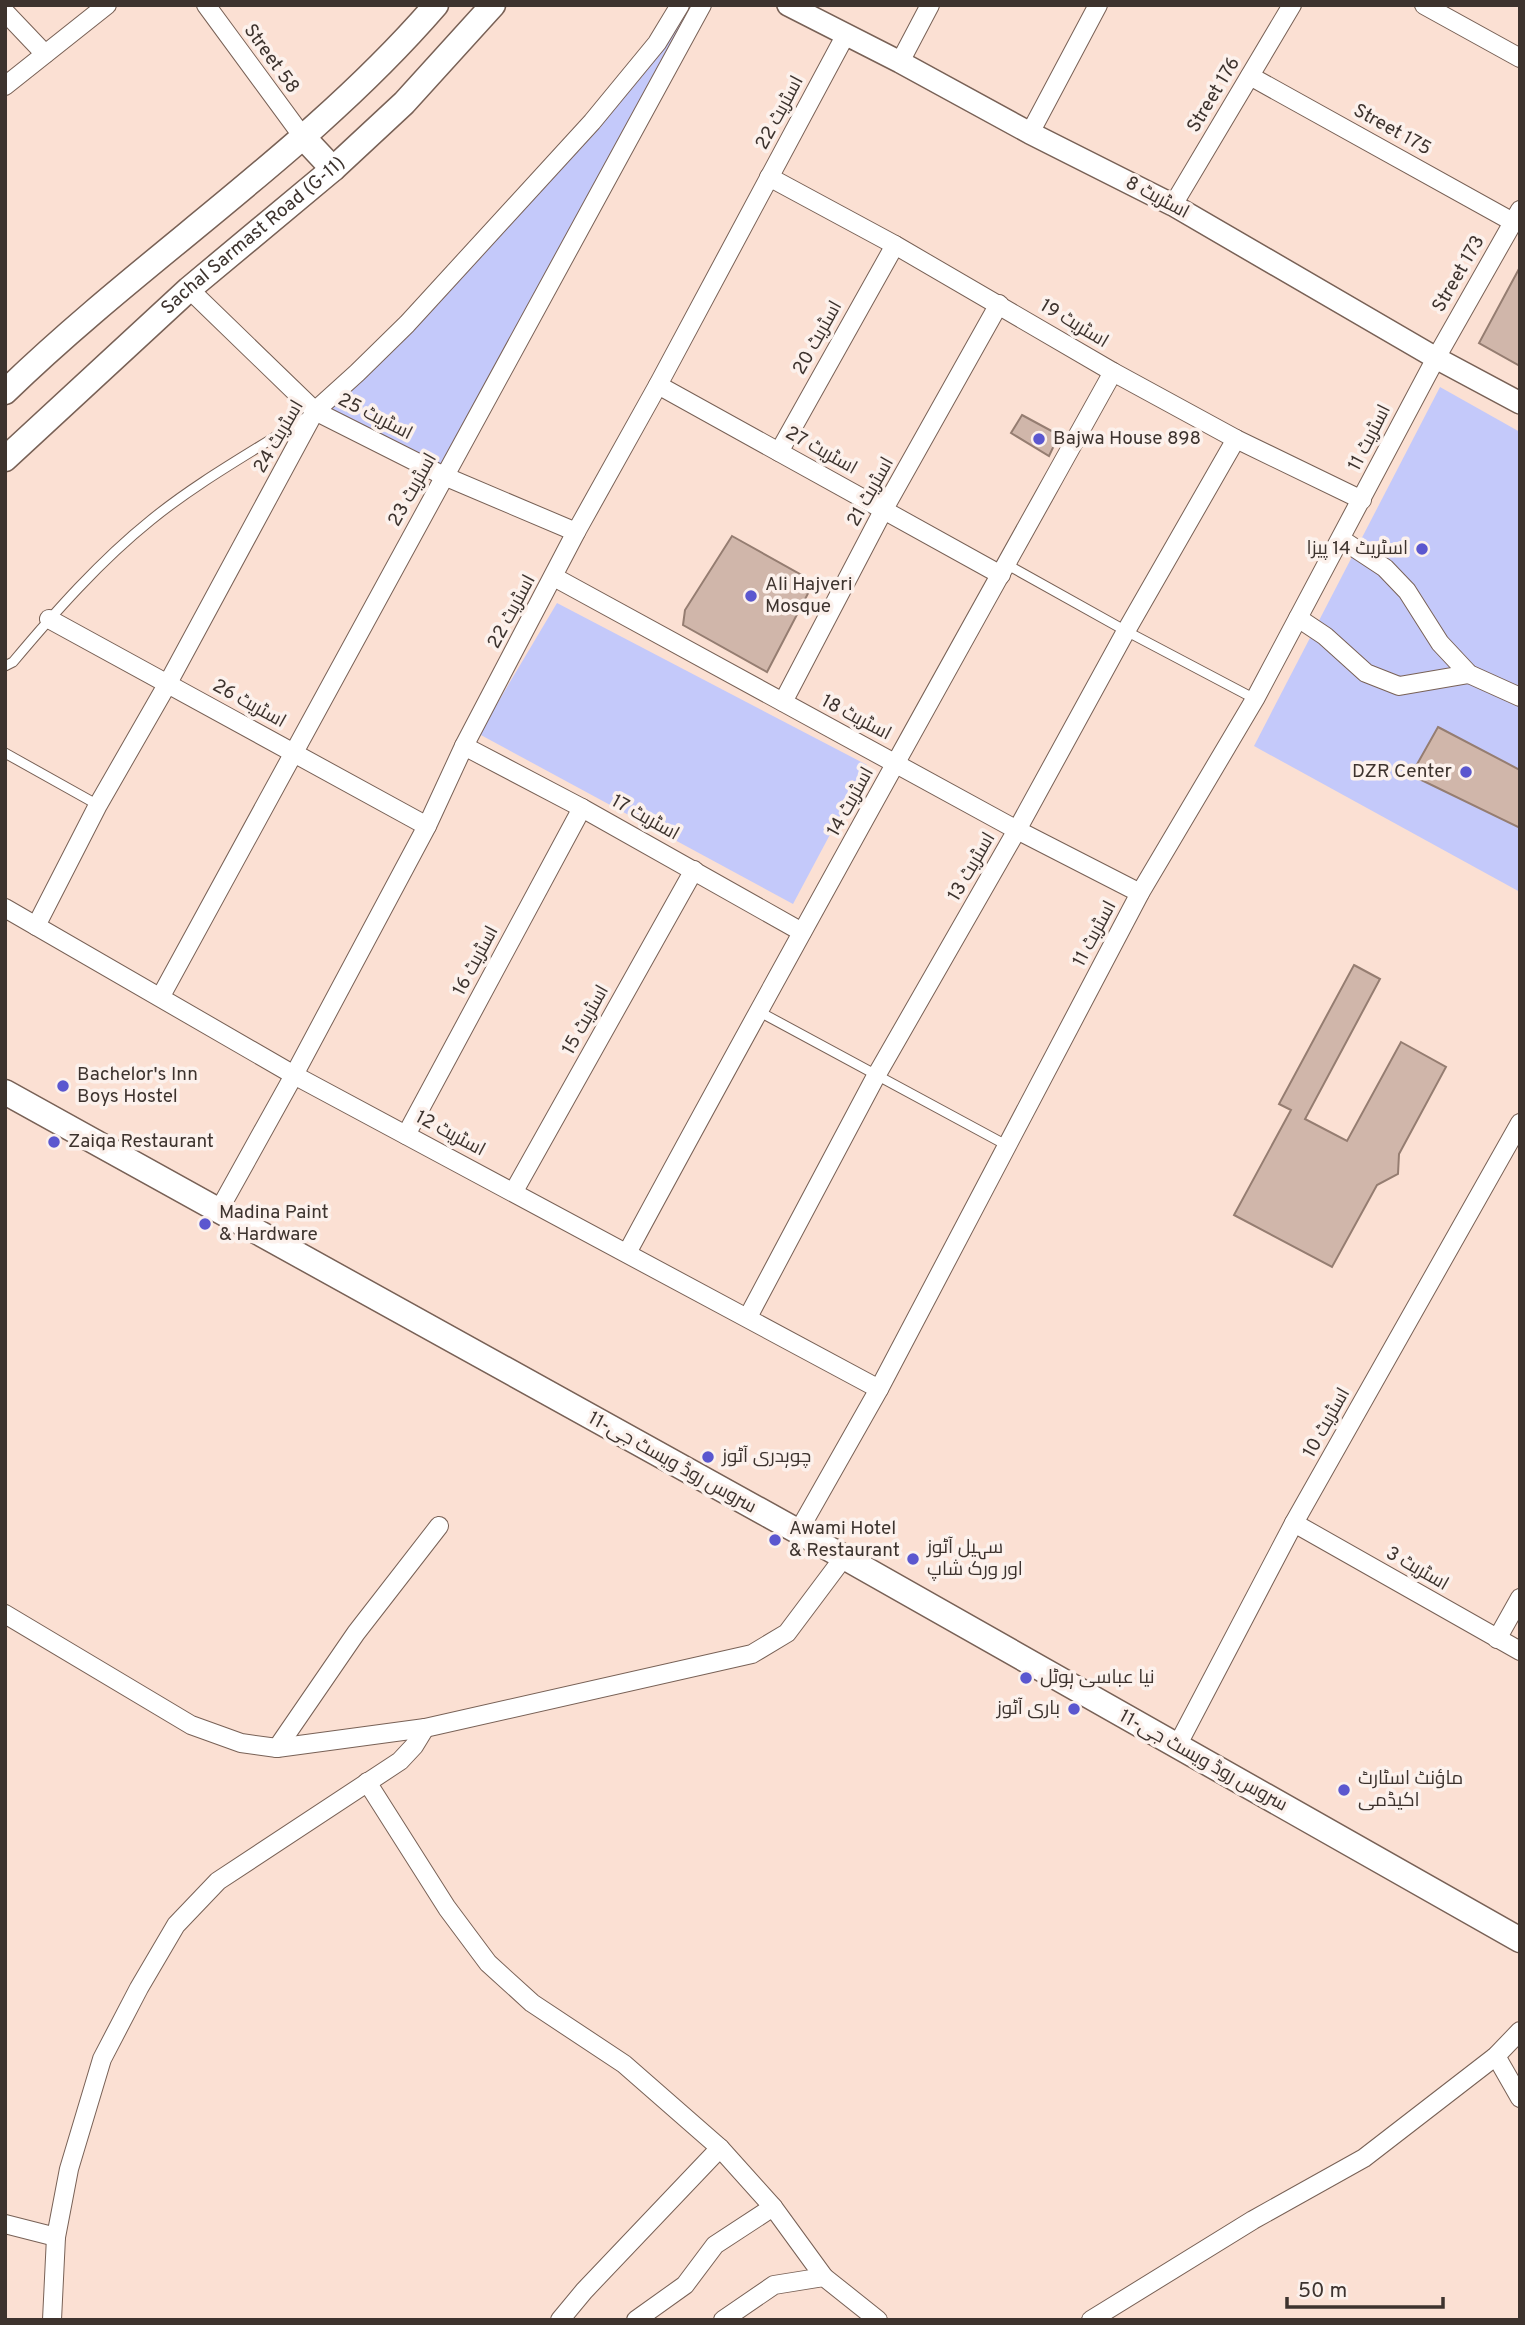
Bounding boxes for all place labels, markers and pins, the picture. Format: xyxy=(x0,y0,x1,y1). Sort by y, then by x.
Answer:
place label: Bajwa House 898 xyxy=(1053,427,1201,451)
marker: Bajwa House 898 xyxy=(1031,431,1047,447)
place label: اسٹریٹ 14 پیزا xyxy=(1306,537,1408,561)
marker: اسٹریٹ 14 پیزا xyxy=(1414,541,1430,557)
place label: Ali Hajveri Mosque xyxy=(765,573,852,619)
marker: Ali Hajveri Mosque xyxy=(743,588,759,604)
place label: DZR Center xyxy=(1352,760,1453,784)
marker: DZR Center xyxy=(1458,764,1474,780)
place label: Bachelor's Inn Boys Hostel xyxy=(77,1063,198,1109)
marker: Bachelor's Inn Boys Hostel xyxy=(55,1078,71,1094)
place label: Zaiqa Restaurant xyxy=(68,1130,214,1154)
marker: Zaiqa Restaurant xyxy=(46,1134,62,1150)
place label: Madina Paint & Hardware xyxy=(219,1201,329,1247)
marker: Madina Paint & Hardware xyxy=(197,1216,213,1232)
place label: چوہدری آٹوز xyxy=(721,1445,811,1469)
marker: چوہدری آٹوز xyxy=(700,1449,716,1465)
place label: Awami Hotel & Restaurant xyxy=(789,1517,900,1563)
marker: Awami Hotel & Restaurant xyxy=(767,1532,783,1548)
place label: سہیل آٹوز اور ورک شاپ xyxy=(926,1536,1023,1582)
marker: سہیل آٹوز اور ورک شاپ xyxy=(905,1551,921,1567)
place label: نیا عباسی ہوٹل xyxy=(1040,1666,1155,1690)
marker: نیا عباسی ہوٹل xyxy=(1018,1670,1034,1686)
place label: باری آٹوز xyxy=(996,1697,1060,1721)
marker: باری آٹوز xyxy=(1066,1701,1082,1717)
place label: ماؤنٹ اسٹارٹ اکیڈمی xyxy=(1358,1767,1463,1813)
marker: ماؤنٹ اسٹارٹ اکیڈمی xyxy=(1336,1782,1352,1798)

